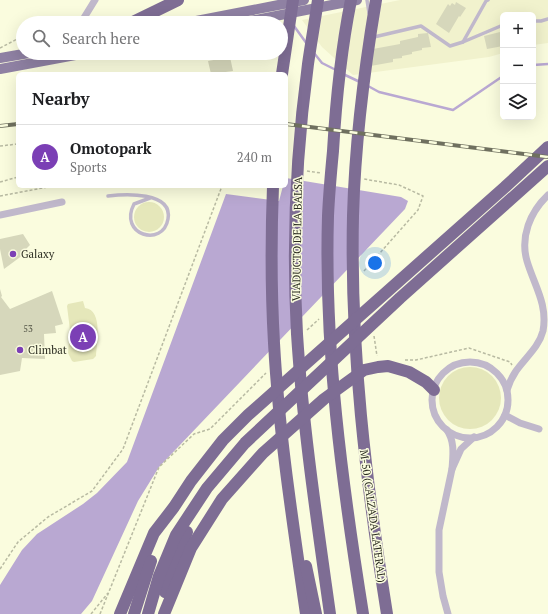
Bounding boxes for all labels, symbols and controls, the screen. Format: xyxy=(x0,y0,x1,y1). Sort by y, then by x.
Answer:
map controls xyxy=(500,12,536,120)
button: + xyxy=(500,12,536,48)
search box xyxy=(16,16,288,60)
icon: search xyxy=(30,27,52,49)
text: Search here xyxy=(62,28,140,48)
button: − xyxy=(500,48,536,84)
button: layers xyxy=(500,84,536,120)
text: Nearby xyxy=(32,87,90,110)
text: Omotopark xyxy=(70,138,152,158)
text: A xyxy=(40,148,50,166)
text: 240 m xyxy=(237,148,272,166)
text: Sports xyxy=(70,158,107,176)
street label: VIADUCTO DE LA BALSA xyxy=(289,176,305,302)
place label: Galaxy xyxy=(21,247,55,261)
marker: Galaxy xyxy=(8,249,18,259)
your location xyxy=(365,253,385,273)
pin: A xyxy=(70,322,96,352)
house number: 53 xyxy=(23,323,33,335)
place label: Climbat xyxy=(28,343,67,357)
marker: Climbat xyxy=(15,345,25,355)
street label: M-50 (CALZADA LATERAL) xyxy=(357,449,389,584)

